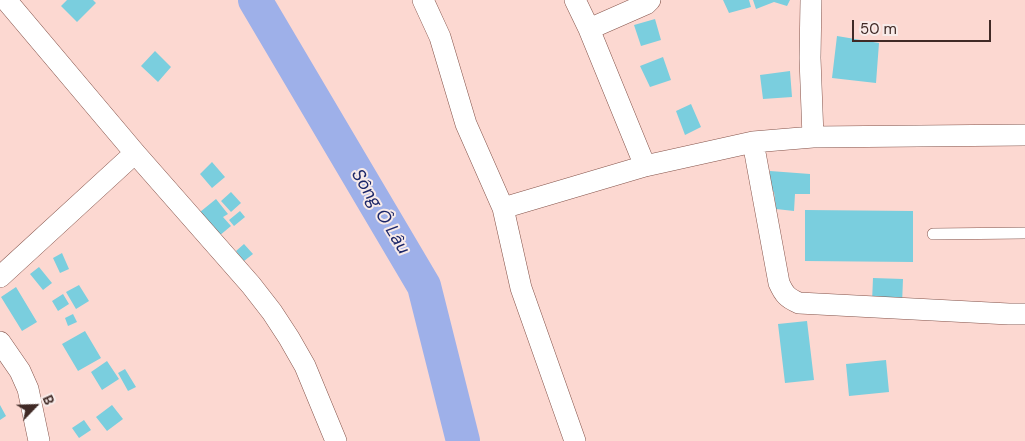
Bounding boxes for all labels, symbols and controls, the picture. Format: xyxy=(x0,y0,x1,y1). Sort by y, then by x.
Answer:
scale bar xyxy=(855,10,994,42)
text: 50 m xyxy=(860,19,897,39)
water label: Sông Ô Lâu xyxy=(346,166,414,258)
north arrow xyxy=(10,381,60,431)
text: B xyxy=(39,392,59,408)

